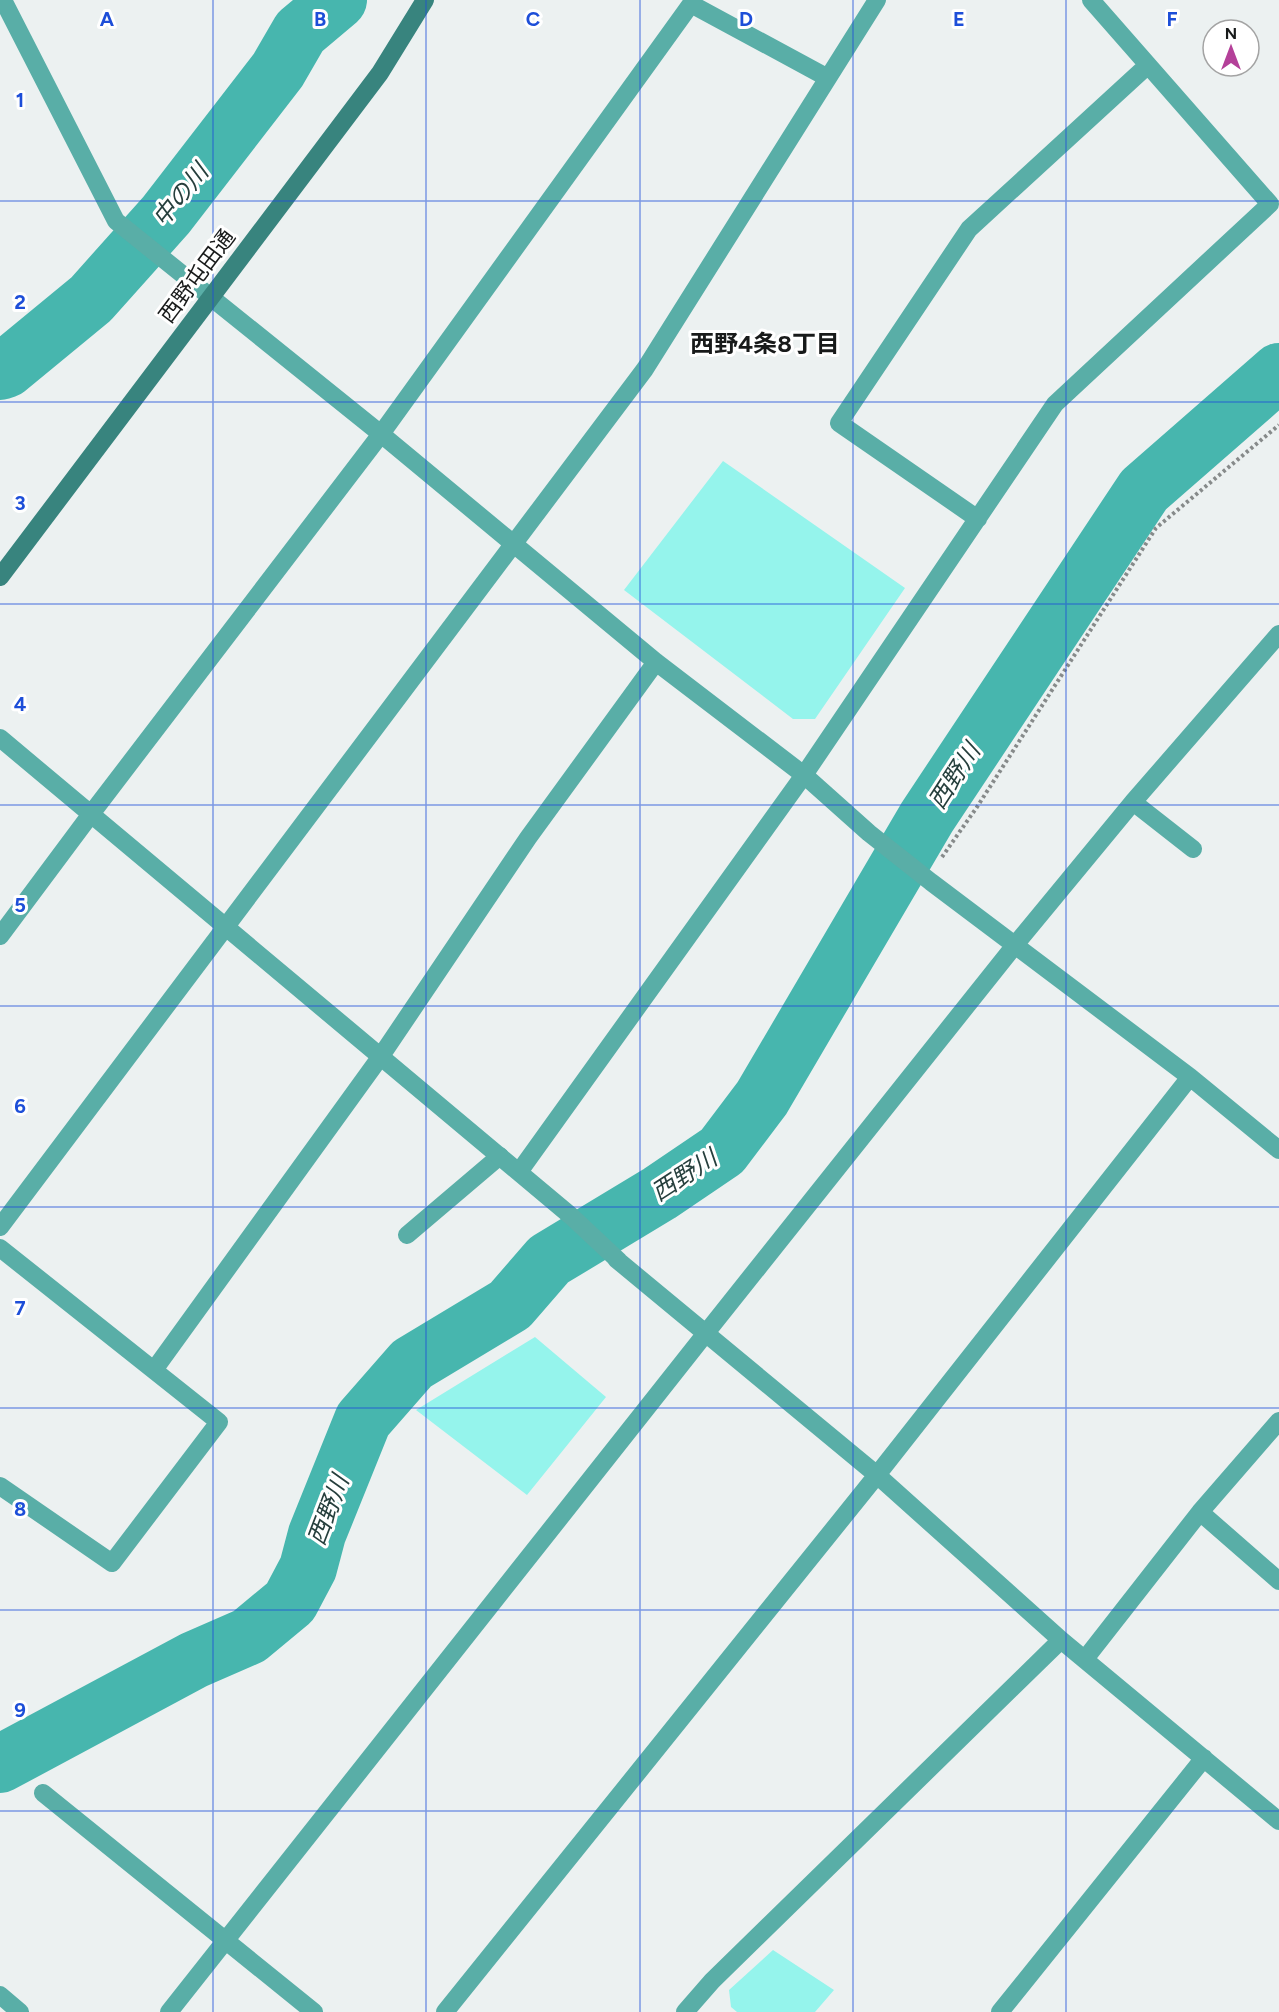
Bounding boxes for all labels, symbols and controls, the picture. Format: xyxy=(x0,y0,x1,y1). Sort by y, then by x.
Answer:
text: A xyxy=(100,7,115,31)
text: B xyxy=(314,7,326,31)
text: C xyxy=(526,7,540,31)
text: D xyxy=(739,7,753,31)
text: E xyxy=(953,7,965,31)
text: F xyxy=(1166,7,1178,31)
north arrow xyxy=(1201,18,1261,78)
text: N xyxy=(1225,24,1237,43)
text: 1 xyxy=(16,88,24,112)
water label: 中の川 xyxy=(146,156,216,232)
street label: 西野屯田通 xyxy=(153,224,241,328)
text: 2 xyxy=(14,290,26,314)
district label: 西野4条8丁目 xyxy=(690,329,840,358)
text: 3 xyxy=(14,491,26,515)
text: 4 xyxy=(14,692,27,716)
water label: 西野川 xyxy=(922,735,987,814)
text: 5 xyxy=(14,893,26,917)
text: 6 xyxy=(14,1094,26,1118)
water label: 西野川 xyxy=(646,1142,725,1207)
text: 7 xyxy=(14,1296,26,1320)
water label: 西野川 xyxy=(302,1468,356,1549)
text: 8 xyxy=(14,1497,26,1521)
text: 9 xyxy=(14,1698,26,1722)

